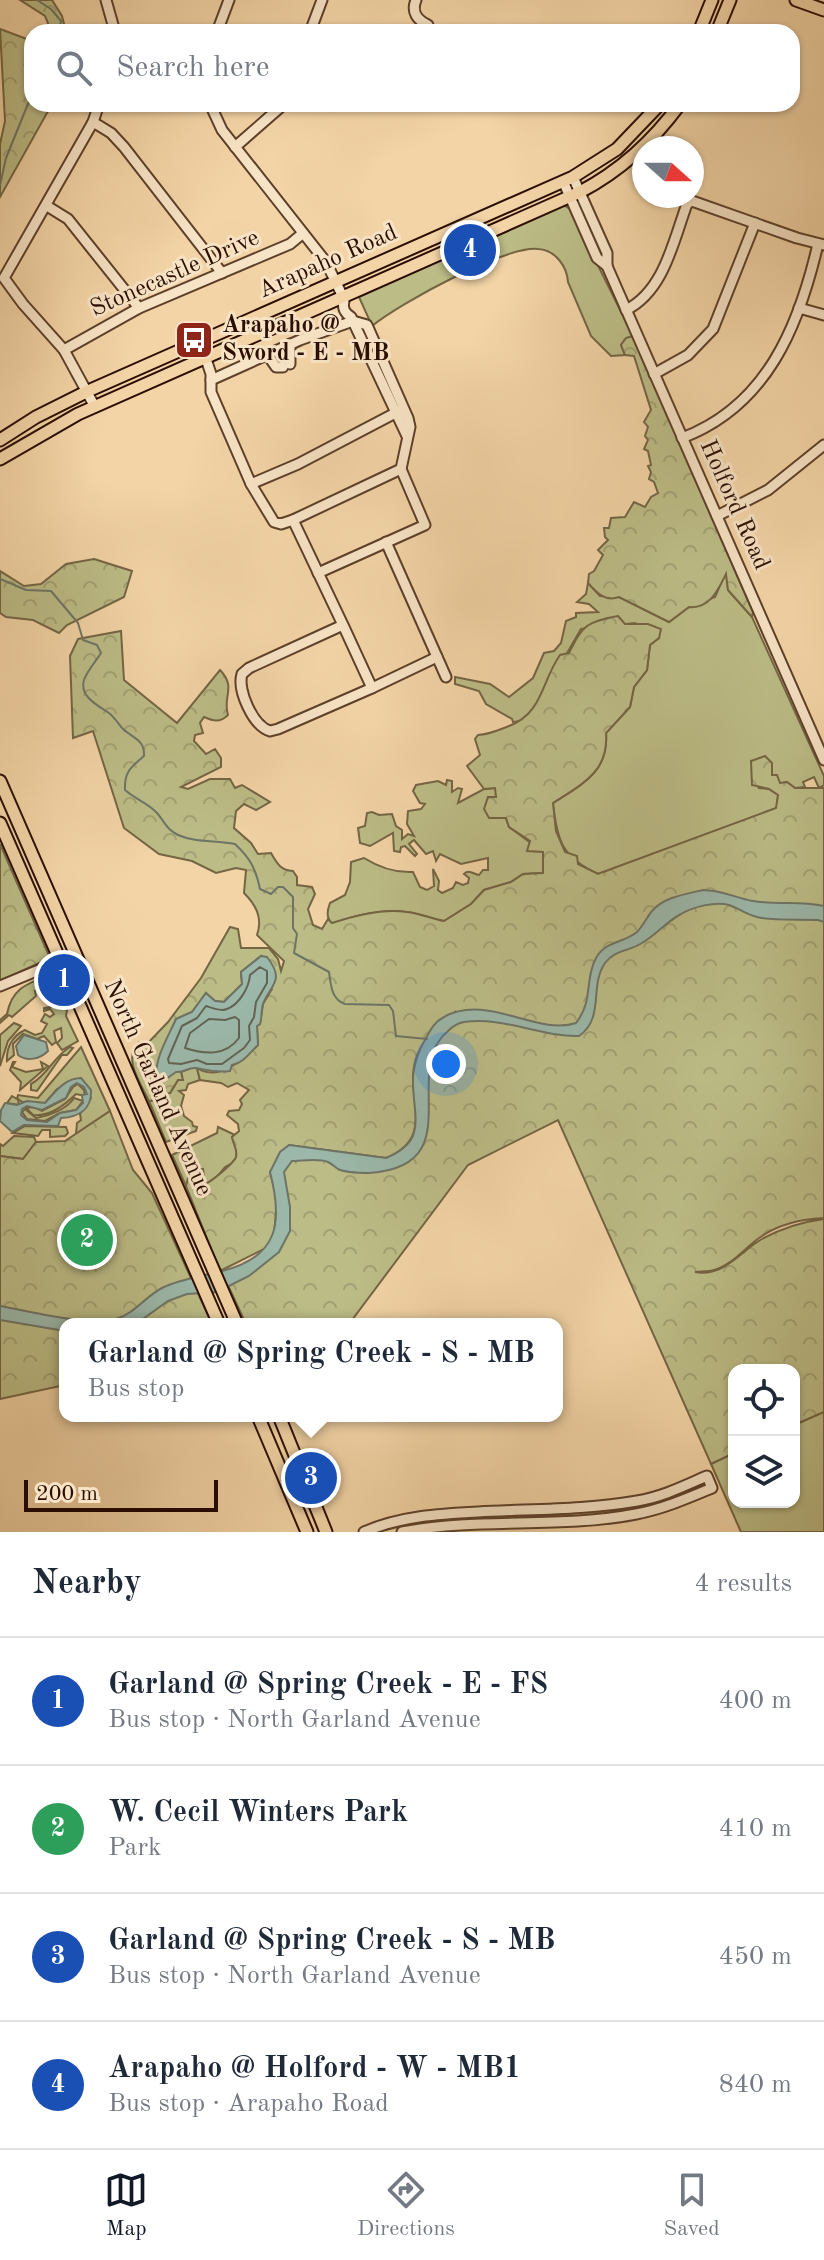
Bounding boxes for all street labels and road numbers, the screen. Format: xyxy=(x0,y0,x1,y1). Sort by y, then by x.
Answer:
street label: Arapaho Road xyxy=(255,221,401,303)
street label: Stonecastle Drive xyxy=(87,226,263,322)
street label: Holford Road xyxy=(695,436,773,574)
street label: North Garland Avenue xyxy=(98,976,216,1200)

